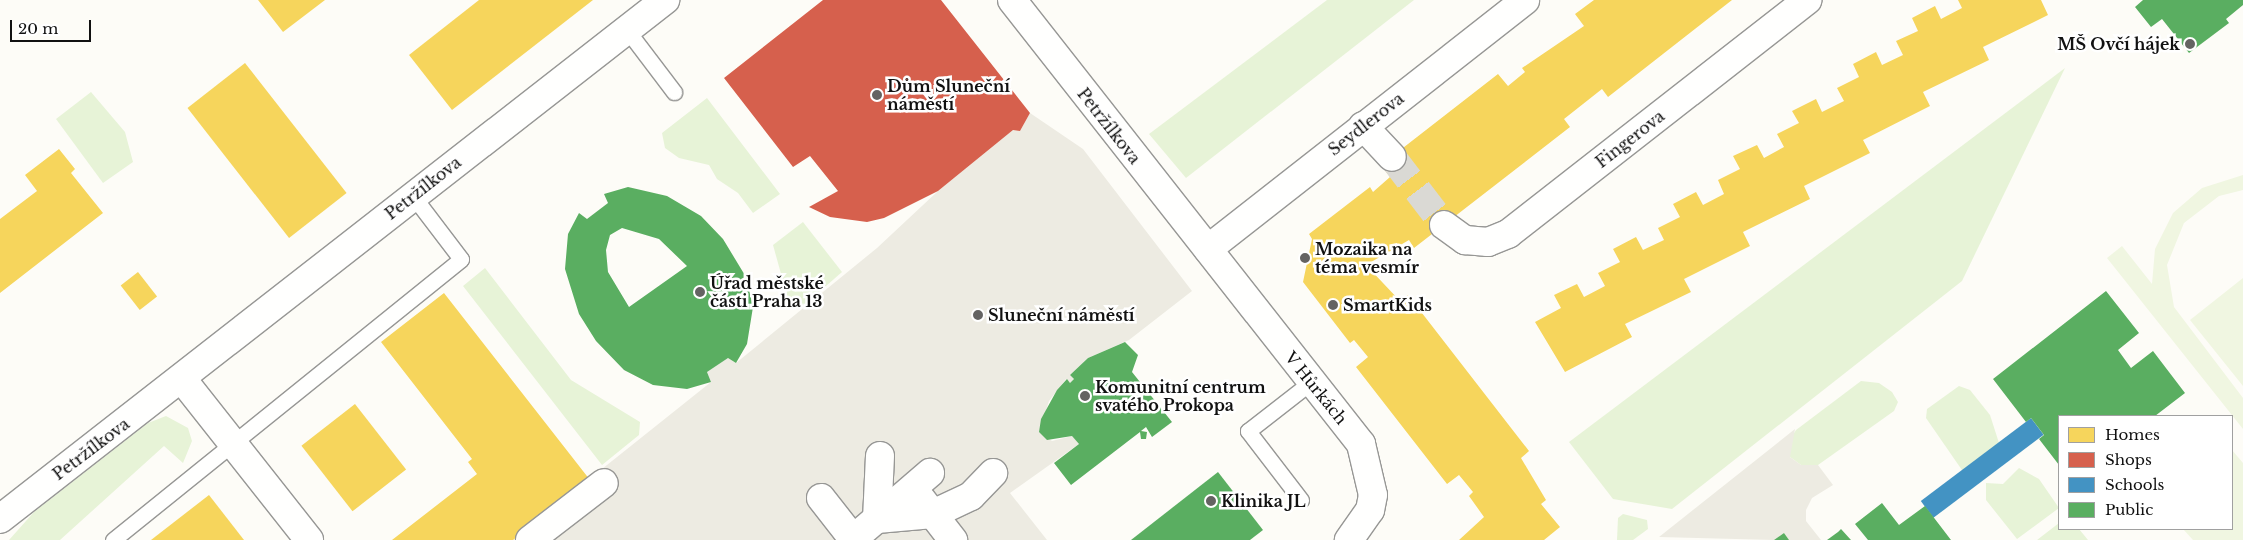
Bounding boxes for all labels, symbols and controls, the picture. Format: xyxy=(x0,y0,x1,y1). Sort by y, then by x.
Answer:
scale bar xyxy=(12,10,94,42)
text: 20 m xyxy=(18,19,58,38)
place label: MŠ Ovčí hájek xyxy=(2057,34,2180,54)
marker: MŠ Ovčí hájek xyxy=(2184,38,2196,50)
place label: Dům Sluneční náměstí xyxy=(887,76,1010,114)
street label: Petržílkova xyxy=(1073,84,1145,168)
marker: Dům Sluneční náměstí xyxy=(871,89,883,101)
street label: Seydlerova xyxy=(1324,89,1408,159)
street label: Fingerova xyxy=(1592,106,1668,172)
street label: Petržílkova xyxy=(381,152,465,224)
place label: Mozaika na téma vesmír xyxy=(1315,239,1420,277)
marker: Mozaika na téma vesmír xyxy=(1299,252,1311,264)
place label: Úřad městské části Praha 13 xyxy=(710,273,824,311)
marker: Úřad městské části Praha 13 xyxy=(694,286,706,298)
place label: SmartKids xyxy=(1343,295,1432,315)
marker: SmartKids xyxy=(1327,299,1339,311)
place label: Sluneční náměstí xyxy=(988,305,1135,325)
marker: Sluneční náměstí xyxy=(972,309,984,321)
street label: V Hůrkách xyxy=(1281,348,1351,428)
place label: Komunitní centrum svatého Prokopa xyxy=(1095,377,1266,415)
marker: Komunitní centrum svatého Prokopa xyxy=(1079,390,1091,402)
street label: Petržílkova xyxy=(49,414,133,484)
legend xyxy=(2058,415,2233,530)
text: Homes xyxy=(2105,425,2160,444)
text: Shops xyxy=(2105,450,2152,469)
text: Schools xyxy=(2105,475,2164,494)
place label: Klinika JL xyxy=(1221,491,1306,511)
marker: Klinika JL xyxy=(1205,495,1217,507)
text: Public xyxy=(2105,500,2153,519)

